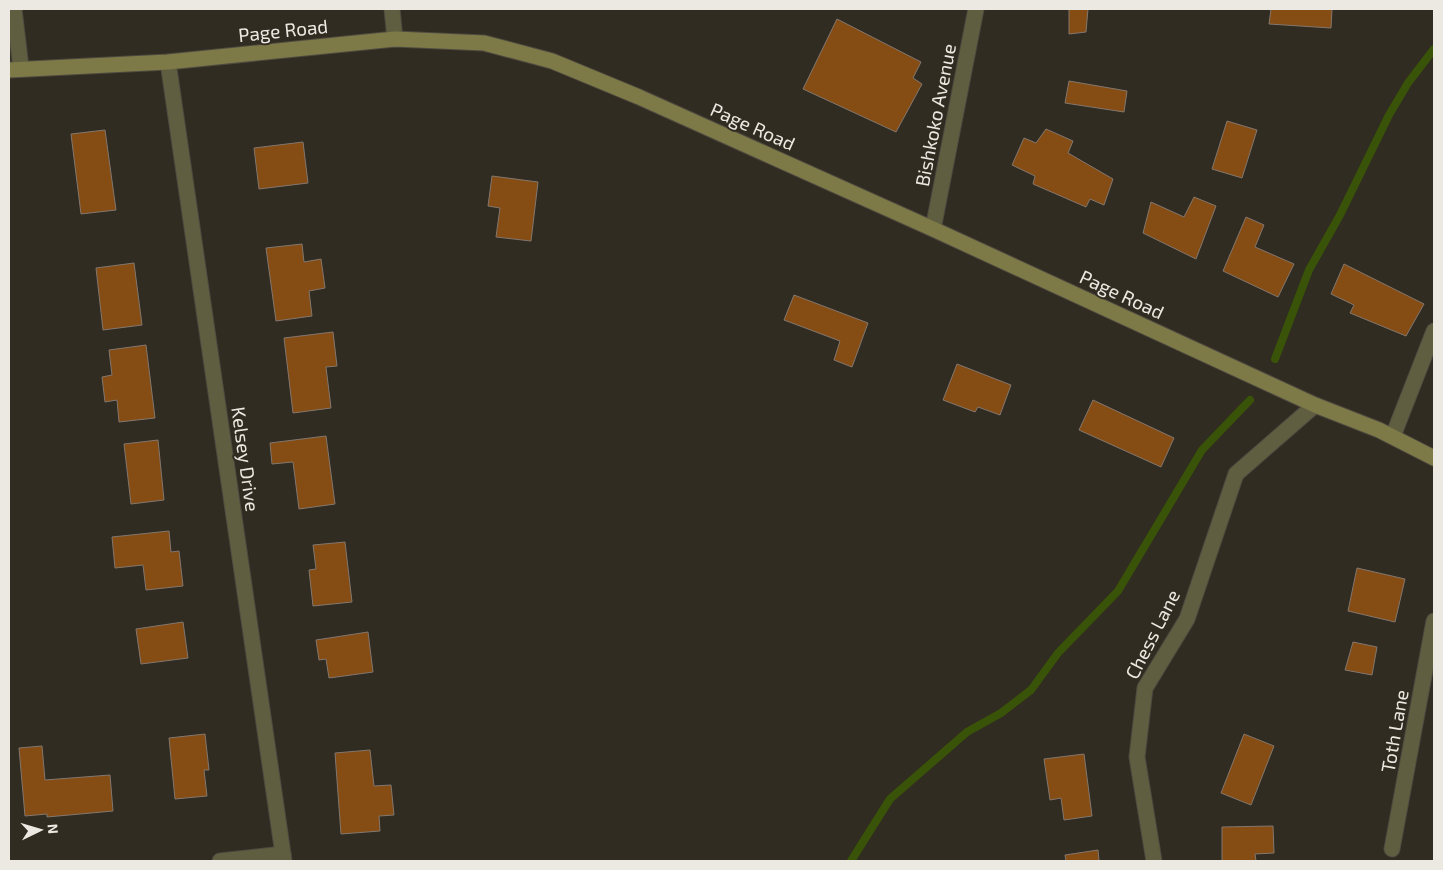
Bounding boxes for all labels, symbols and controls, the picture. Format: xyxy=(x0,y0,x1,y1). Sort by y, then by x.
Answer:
street label: Page Road xyxy=(237,14,329,46)
street label: Bishkoko Avenue xyxy=(910,42,960,188)
street label: Page Road xyxy=(707,97,799,155)
street label: Page Road xyxy=(1076,264,1168,324)
street label: Kelsey Drive xyxy=(227,405,265,513)
street label: Chess Lane xyxy=(1120,586,1184,682)
street label: Toth Lane xyxy=(1375,688,1413,774)
north arrow xyxy=(15,805,65,855)
text: N xyxy=(45,823,62,835)

